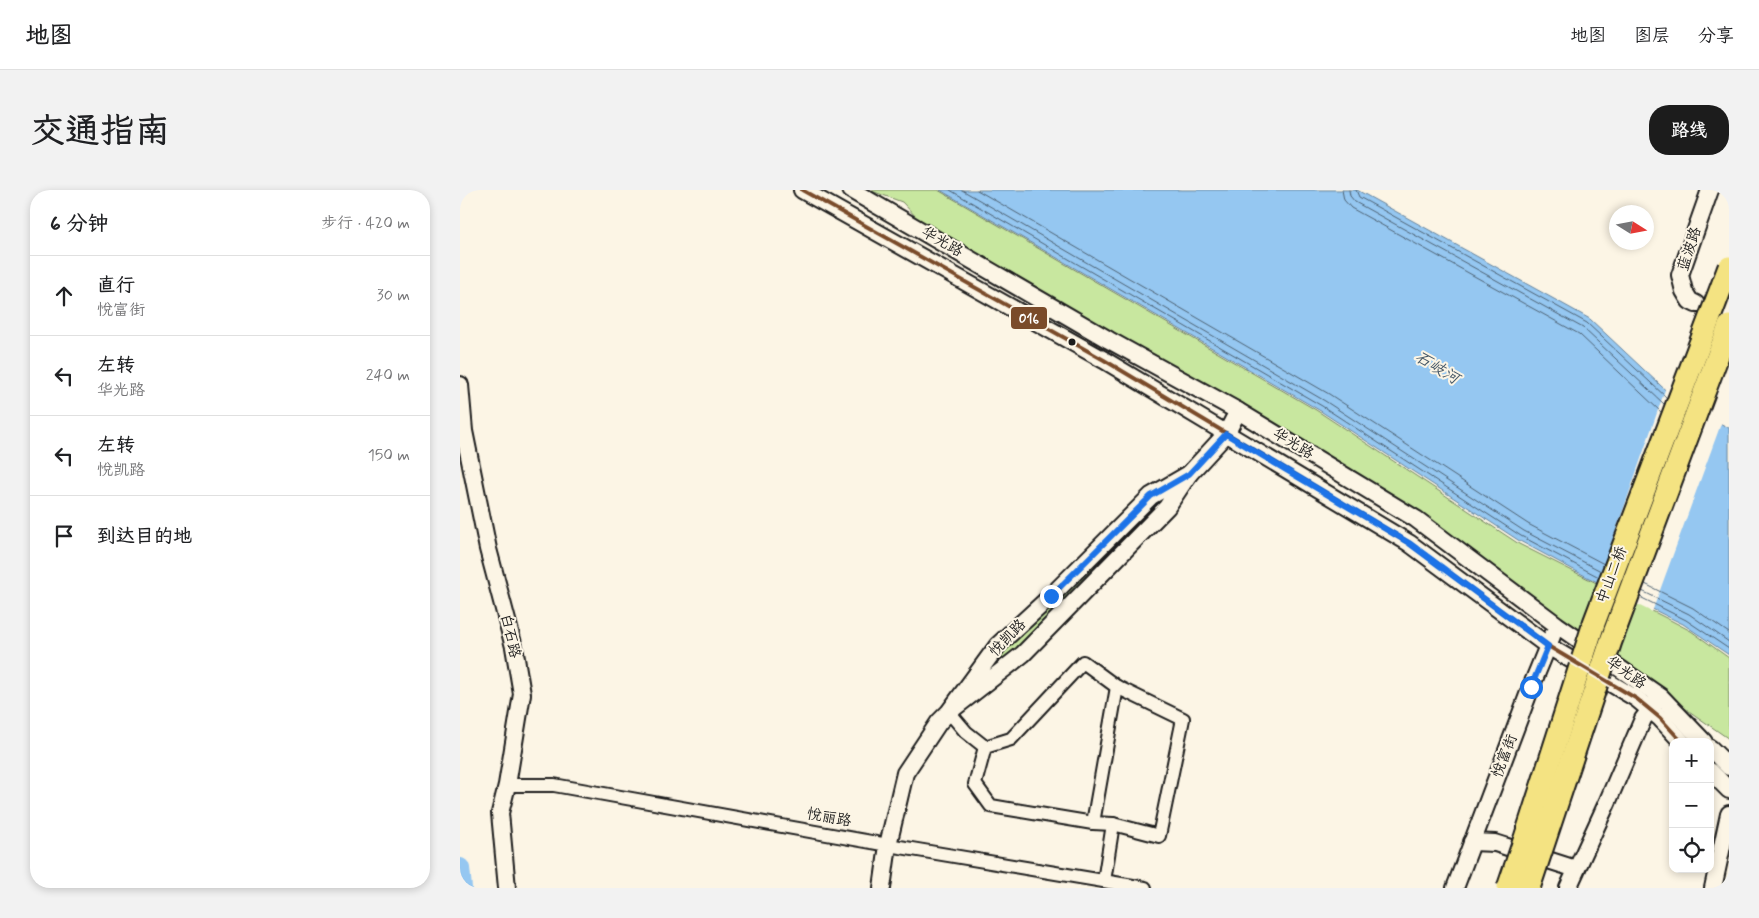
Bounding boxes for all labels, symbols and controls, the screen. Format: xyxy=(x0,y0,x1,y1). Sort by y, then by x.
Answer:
text: 地图 xyxy=(25,21,73,52)
text: 地图 xyxy=(1570,24,1606,48)
text: 图层 xyxy=(1634,24,1670,48)
text: 分享 xyxy=(1698,24,1734,48)
button: 路线 xyxy=(1649,105,1729,155)
text: 交通指南 xyxy=(30,109,170,155)
north arrow xyxy=(1609,205,1654,250)
text: 6 分钟 xyxy=(50,210,108,238)
text: 步行 · 420 m xyxy=(321,213,410,234)
street label: 华光路 xyxy=(918,222,966,262)
street label: 蓝波路 xyxy=(1674,225,1706,273)
text: 直行 xyxy=(97,273,135,298)
icon: ahead xyxy=(50,282,78,310)
text: 30 m xyxy=(377,285,410,306)
text: 悦富街 xyxy=(97,300,145,321)
line badge: 016 xyxy=(1010,306,1048,330)
text: 016 xyxy=(1019,310,1040,328)
unlabelled marker xyxy=(1067,337,1077,347)
water label: 石岐河 xyxy=(1411,347,1466,391)
text: 左转 xyxy=(97,353,135,378)
icon: left xyxy=(50,362,78,390)
text: 240 m xyxy=(366,365,410,386)
text: 华光路 xyxy=(97,380,145,401)
street label: 华光路 xyxy=(1269,424,1317,464)
text: 左转 xyxy=(97,433,135,458)
icon: left xyxy=(50,442,78,470)
text: 150 m xyxy=(368,445,410,466)
text: 悦凯路 xyxy=(97,460,145,481)
icon: arrive xyxy=(50,522,78,550)
text: 到达目的地 xyxy=(97,524,192,549)
street label: 中山二桥 xyxy=(1592,543,1632,607)
route end xyxy=(1040,585,1063,608)
street label: 白石路 xyxy=(495,612,525,660)
street label: 悦凯路 xyxy=(985,615,1031,661)
street label: 华光路 xyxy=(1602,652,1650,694)
route start xyxy=(1520,676,1543,699)
street label: 悦富街 xyxy=(1488,731,1522,781)
map controls xyxy=(1669,738,1714,873)
button: + xyxy=(1669,738,1714,783)
button: − xyxy=(1669,783,1714,828)
street label: 悦丽路 xyxy=(805,804,853,832)
button: locate xyxy=(1669,828,1714,873)

